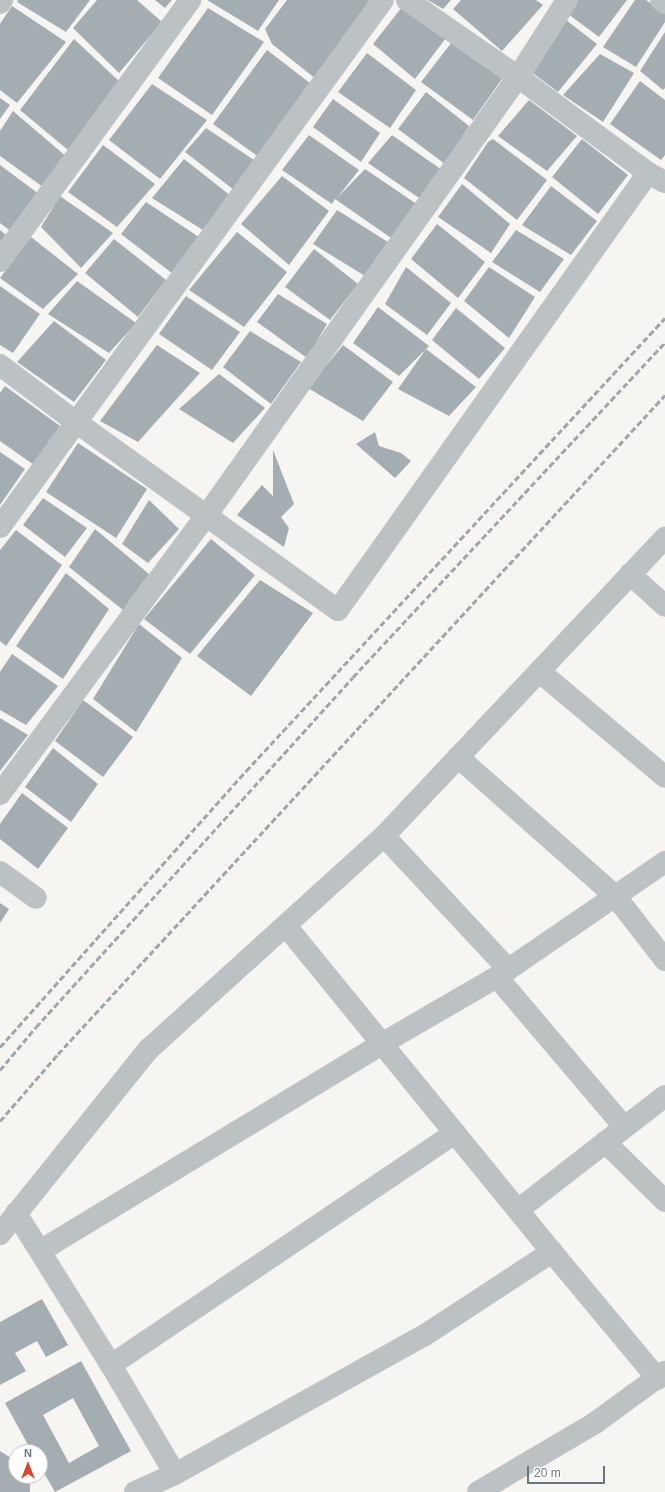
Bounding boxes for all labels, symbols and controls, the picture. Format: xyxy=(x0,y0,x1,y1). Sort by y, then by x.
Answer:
north arrow xyxy=(8,1444,48,1484)
text: N xyxy=(24,1447,32,1459)
scale bar xyxy=(529,1458,607,1484)
text: 20 m xyxy=(534,1466,561,1480)

